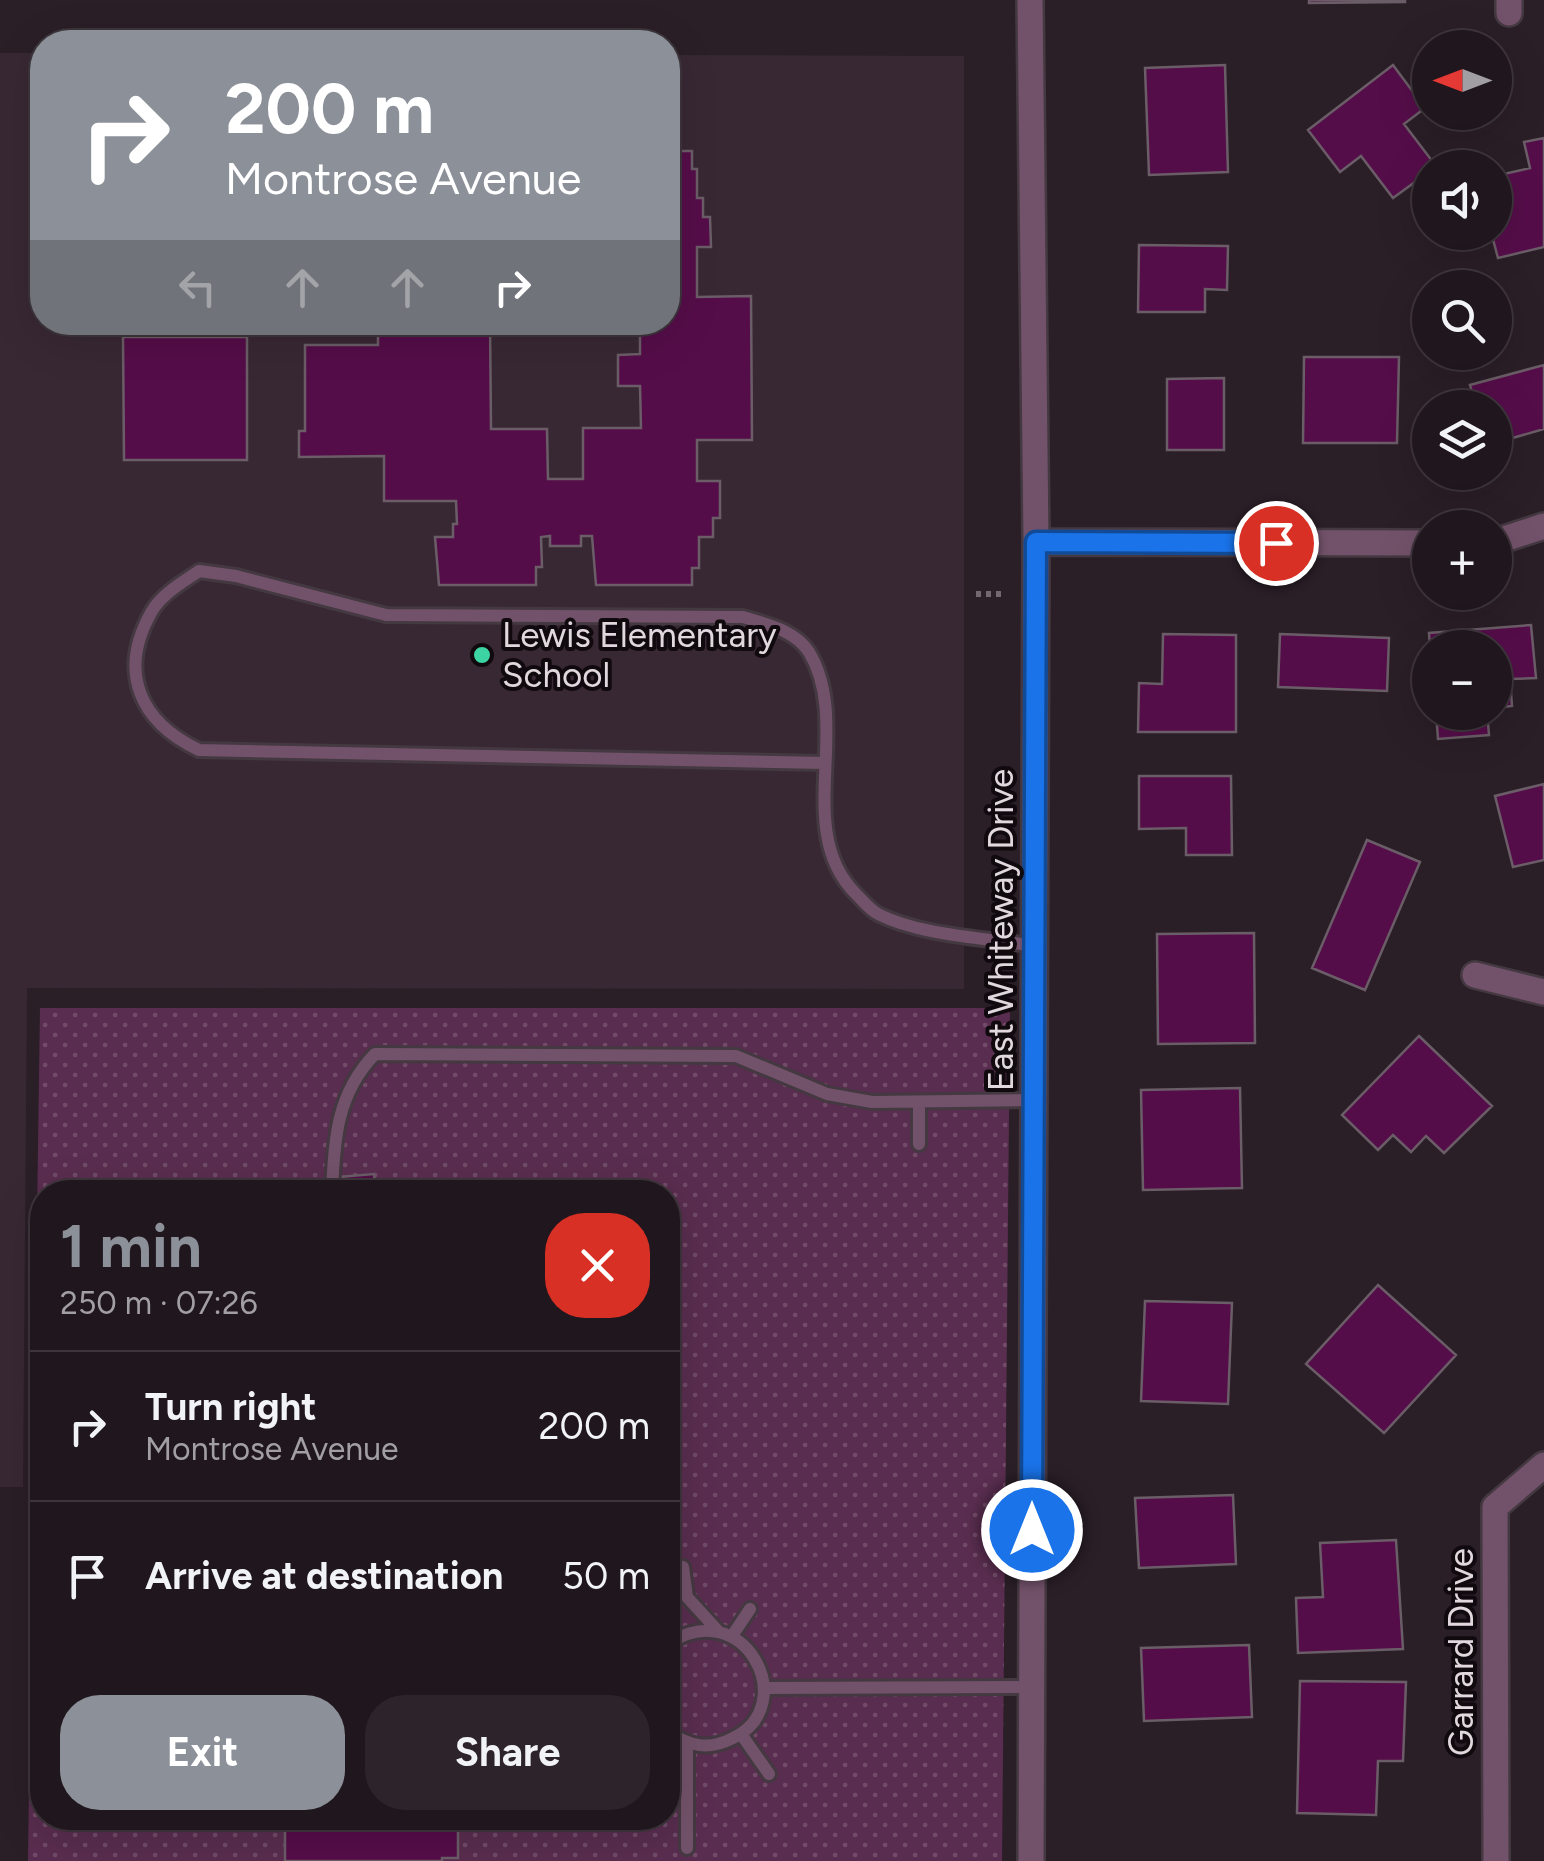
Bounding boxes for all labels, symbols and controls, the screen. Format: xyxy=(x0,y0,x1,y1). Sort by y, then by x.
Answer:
north arrow xyxy=(1412,30,1512,130)
map controls xyxy=(1412,30,1512,730)
text: 200 m xyxy=(225,66,434,151)
icon: right xyxy=(60,70,190,200)
button: sound xyxy=(1412,150,1512,250)
text: Montrose Avenue xyxy=(225,151,581,205)
icon: left xyxy=(170,260,225,315)
icon: ahead xyxy=(275,260,330,315)
icon: ahead xyxy=(380,260,435,315)
icon: right xyxy=(485,260,540,315)
button: search xyxy=(1412,270,1512,370)
button: layers xyxy=(1412,390,1512,490)
pin xyxy=(1234,501,1319,586)
button: + xyxy=(1412,510,1512,610)
icon: arrive xyxy=(1249,516,1304,571)
place label: Lewis Elementary School xyxy=(502,614,777,696)
button: − xyxy=(1412,630,1512,730)
marker: Lewis Elementary School xyxy=(471,644,493,666)
street label: East Whiteway Drive xyxy=(980,769,1022,1091)
text: 1 min xyxy=(60,1210,202,1282)
button: close xyxy=(545,1213,650,1318)
text: 250 m · 07:26 xyxy=(60,1284,258,1322)
text: Turn right xyxy=(145,1384,317,1430)
icon: right xyxy=(60,1399,115,1454)
text: 200 m xyxy=(538,1403,650,1449)
text: Montrose Avenue xyxy=(145,1430,398,1468)
position arrow xyxy=(980,1478,1084,1582)
street label: Garrard Drive xyxy=(1440,1548,1482,1756)
icon: arrive xyxy=(60,1549,115,1604)
text: Arrive at destination xyxy=(145,1553,503,1599)
text: 50 m xyxy=(562,1553,650,1599)
button: Exit xyxy=(60,1695,345,1810)
button: Share xyxy=(365,1695,650,1810)

